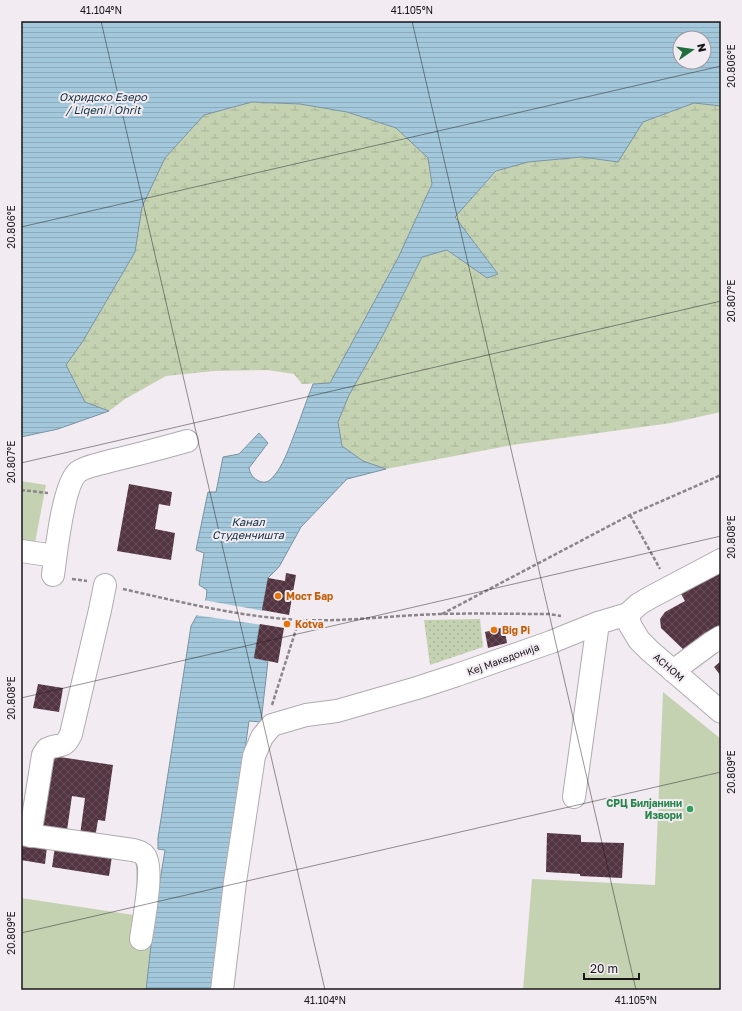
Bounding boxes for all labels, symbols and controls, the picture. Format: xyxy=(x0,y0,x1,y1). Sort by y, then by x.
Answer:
text: 41.104°N xyxy=(80,4,122,16)
text: 41.105°N xyxy=(391,4,433,16)
north arrow xyxy=(672,30,712,70)
text: N xyxy=(695,42,710,53)
text: 20.806°E xyxy=(725,44,737,88)
water label: Охридско Езеро / Liqeni i Ohrit xyxy=(59,90,148,117)
text: 20.806°E xyxy=(5,205,17,249)
text: 20.807°E xyxy=(725,280,737,322)
text: 20.807°E xyxy=(5,441,17,483)
water label: Канал Студенчишта xyxy=(212,515,285,542)
text: 20.808°E xyxy=(725,515,737,559)
place label: Мост Бар xyxy=(286,590,333,602)
marker: Мост Бар xyxy=(273,591,283,601)
place label: Kotva xyxy=(295,618,324,630)
marker: Kotva xyxy=(282,619,292,629)
place label: Big Pi xyxy=(502,624,530,636)
marker: Big Pi xyxy=(489,625,499,635)
street label: Кеј Македонија xyxy=(465,640,541,678)
street label: АСНОМ xyxy=(651,650,687,684)
text: 20.808°E xyxy=(5,676,17,720)
text: 20.809°E xyxy=(725,750,737,794)
place label: СРЦ Билјанини Извори xyxy=(606,797,682,821)
marker: СРЦ Билјанини Извори xyxy=(685,804,695,814)
text: 20.809°E xyxy=(5,911,17,955)
scale bar xyxy=(584,955,639,981)
text: 20 m xyxy=(590,961,618,976)
text: 41.104°N xyxy=(304,994,346,1006)
text: 41.105°N xyxy=(615,994,657,1006)

